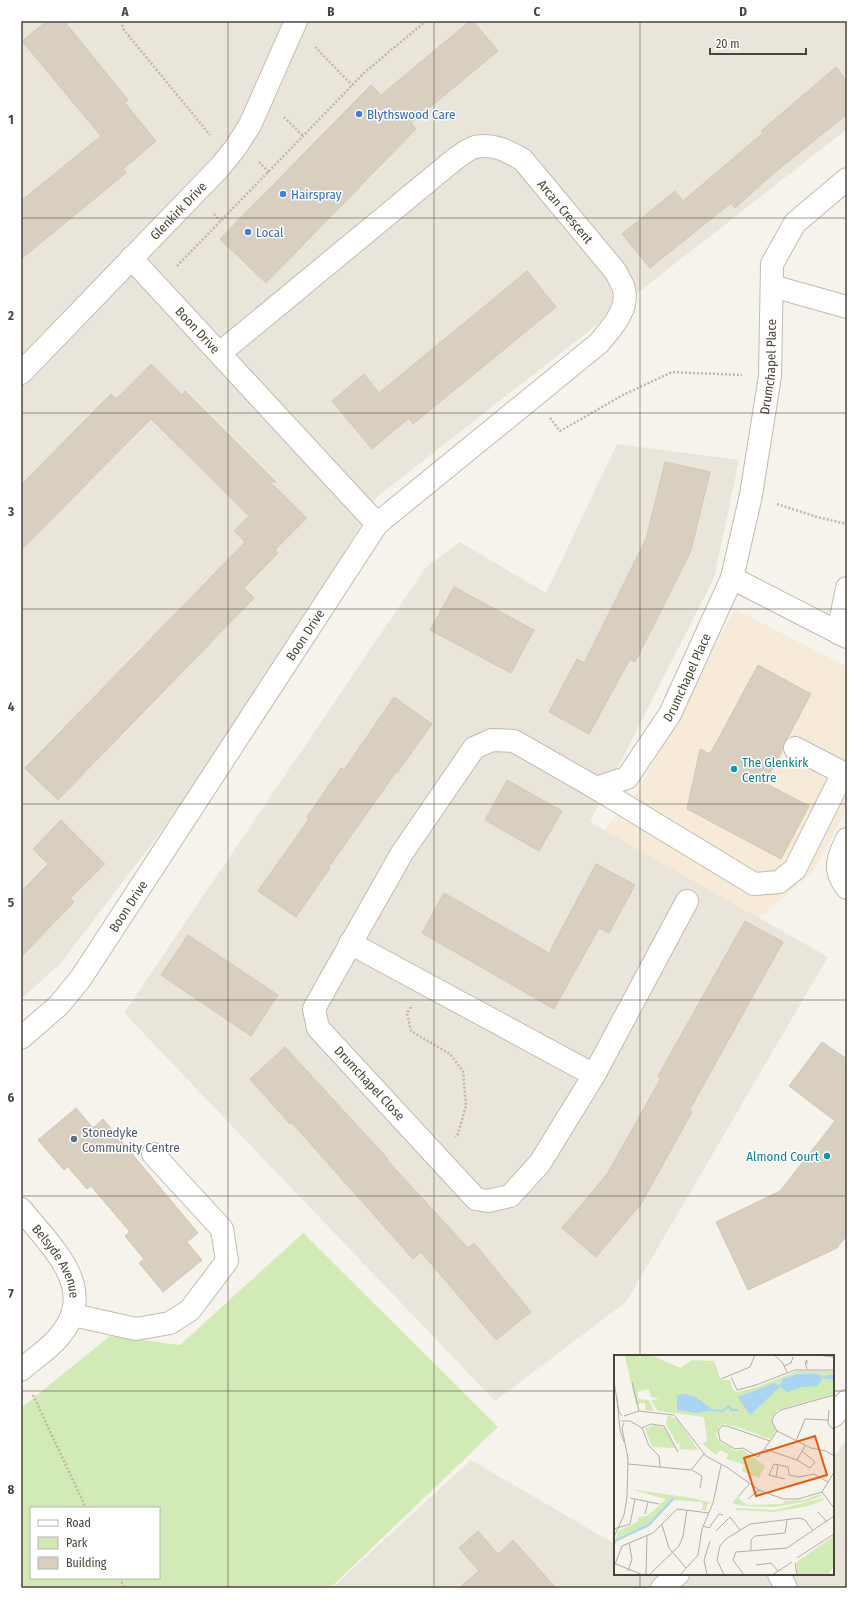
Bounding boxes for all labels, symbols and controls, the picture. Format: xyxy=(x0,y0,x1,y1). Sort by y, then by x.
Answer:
text: A xyxy=(120,4,129,19)
text: B xyxy=(327,4,335,19)
text: C xyxy=(534,4,541,19)
text: D xyxy=(739,4,747,19)
scale bar xyxy=(710,30,806,56)
text: 20 m xyxy=(716,37,740,51)
place label: Blythswood Care xyxy=(367,107,455,122)
marker: Blythswood Care xyxy=(354,109,364,119)
text: 1 xyxy=(8,112,14,127)
street label: Arcan Crescent xyxy=(535,177,597,247)
street label: Glenkirk Drive xyxy=(147,179,210,243)
place label: Hairspray xyxy=(291,187,342,202)
marker: Hairspray xyxy=(278,189,288,199)
place label: Local xyxy=(256,225,284,240)
marker: Local xyxy=(243,227,253,237)
street label: Boon Drive xyxy=(172,304,223,357)
text: 2 xyxy=(7,308,14,323)
street label: Drumchapel Place xyxy=(757,319,779,415)
text: 3 xyxy=(7,504,14,519)
street label: Boon Drive xyxy=(283,606,327,663)
street label: Drumchapel Place xyxy=(660,631,714,725)
text: 4 xyxy=(8,699,15,714)
place label: The Glenkirk Centre xyxy=(742,755,809,785)
marker: The Glenkirk Centre xyxy=(729,764,739,774)
street label: Boon Drive xyxy=(106,878,151,935)
text: 5 xyxy=(8,895,14,910)
street label: Drumchapel Close xyxy=(331,1043,408,1124)
text: 6 xyxy=(8,1090,15,1105)
place label: Stonedyke Community Centre xyxy=(82,1125,180,1155)
marker: Stonedyke Community Centre xyxy=(69,1134,79,1144)
place label: Almond Court xyxy=(746,1149,820,1164)
marker: Almond Court xyxy=(822,1151,832,1161)
street label: Belsyde Avenue xyxy=(29,1221,82,1299)
text: 7 xyxy=(8,1286,14,1301)
inset map xyxy=(614,1355,834,1575)
text: 8 xyxy=(8,1482,15,1497)
legend xyxy=(30,1507,160,1579)
text: Road xyxy=(66,1516,91,1530)
text: Park xyxy=(66,1536,88,1550)
text: Building xyxy=(66,1556,107,1570)

